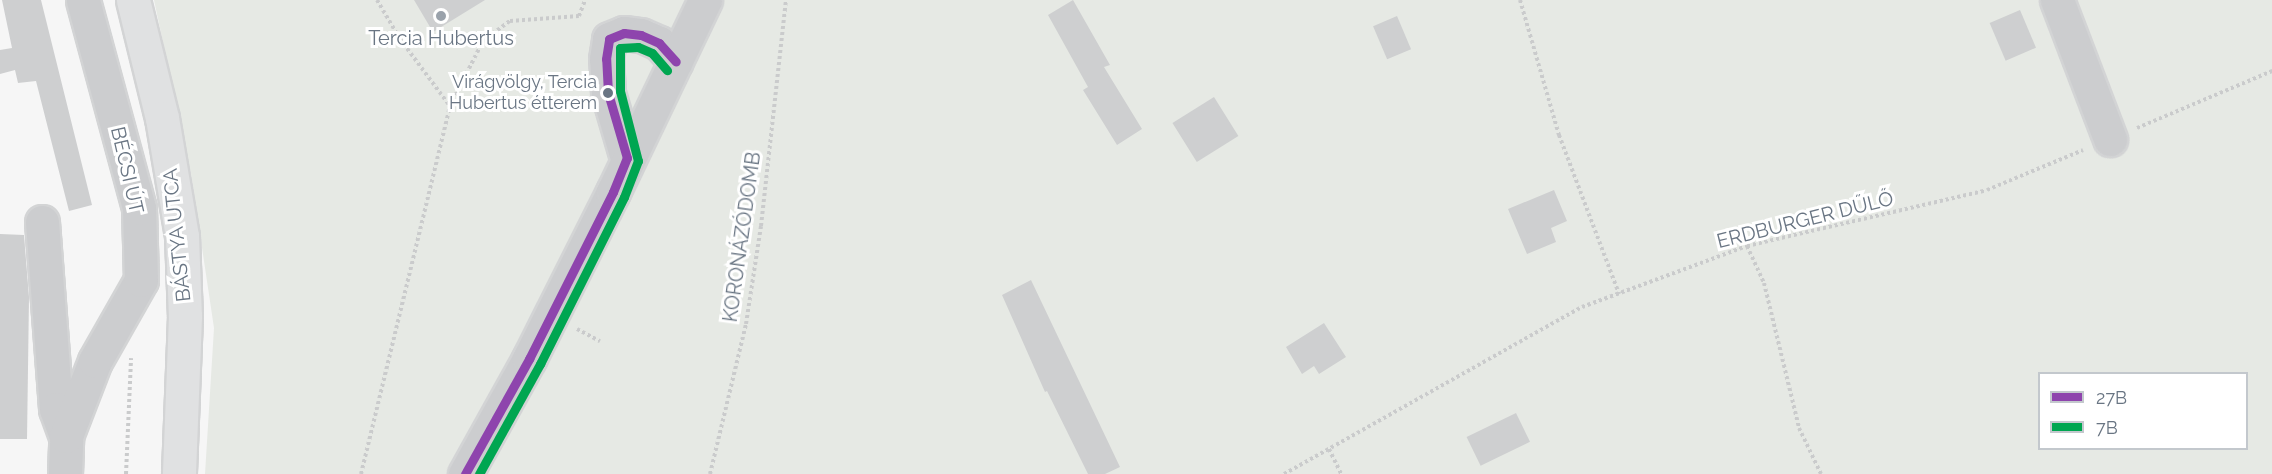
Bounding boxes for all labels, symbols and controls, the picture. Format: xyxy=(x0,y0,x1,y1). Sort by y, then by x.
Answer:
marker: Tercia Hubertus xyxy=(434,9,448,23)
place label: Tercia Hubertus xyxy=(368,26,514,50)
place label: Virágvölgy, Tercia Hubertus étterem xyxy=(449,72,597,115)
marker: Virágvölgy, Tercia Hubertus étterem xyxy=(602,87,614,99)
street label: BÉCSI ÚT xyxy=(105,124,149,216)
street label: KORONÁZÓDOMB xyxy=(718,150,766,324)
street label: BÁSTYA UTCA xyxy=(158,167,196,303)
street label: ERDBURGER DŰLŐ xyxy=(1714,186,1896,254)
legend xyxy=(2038,372,2248,450)
text: 27B xyxy=(2096,387,2127,408)
text: 7B xyxy=(2096,417,2118,438)

